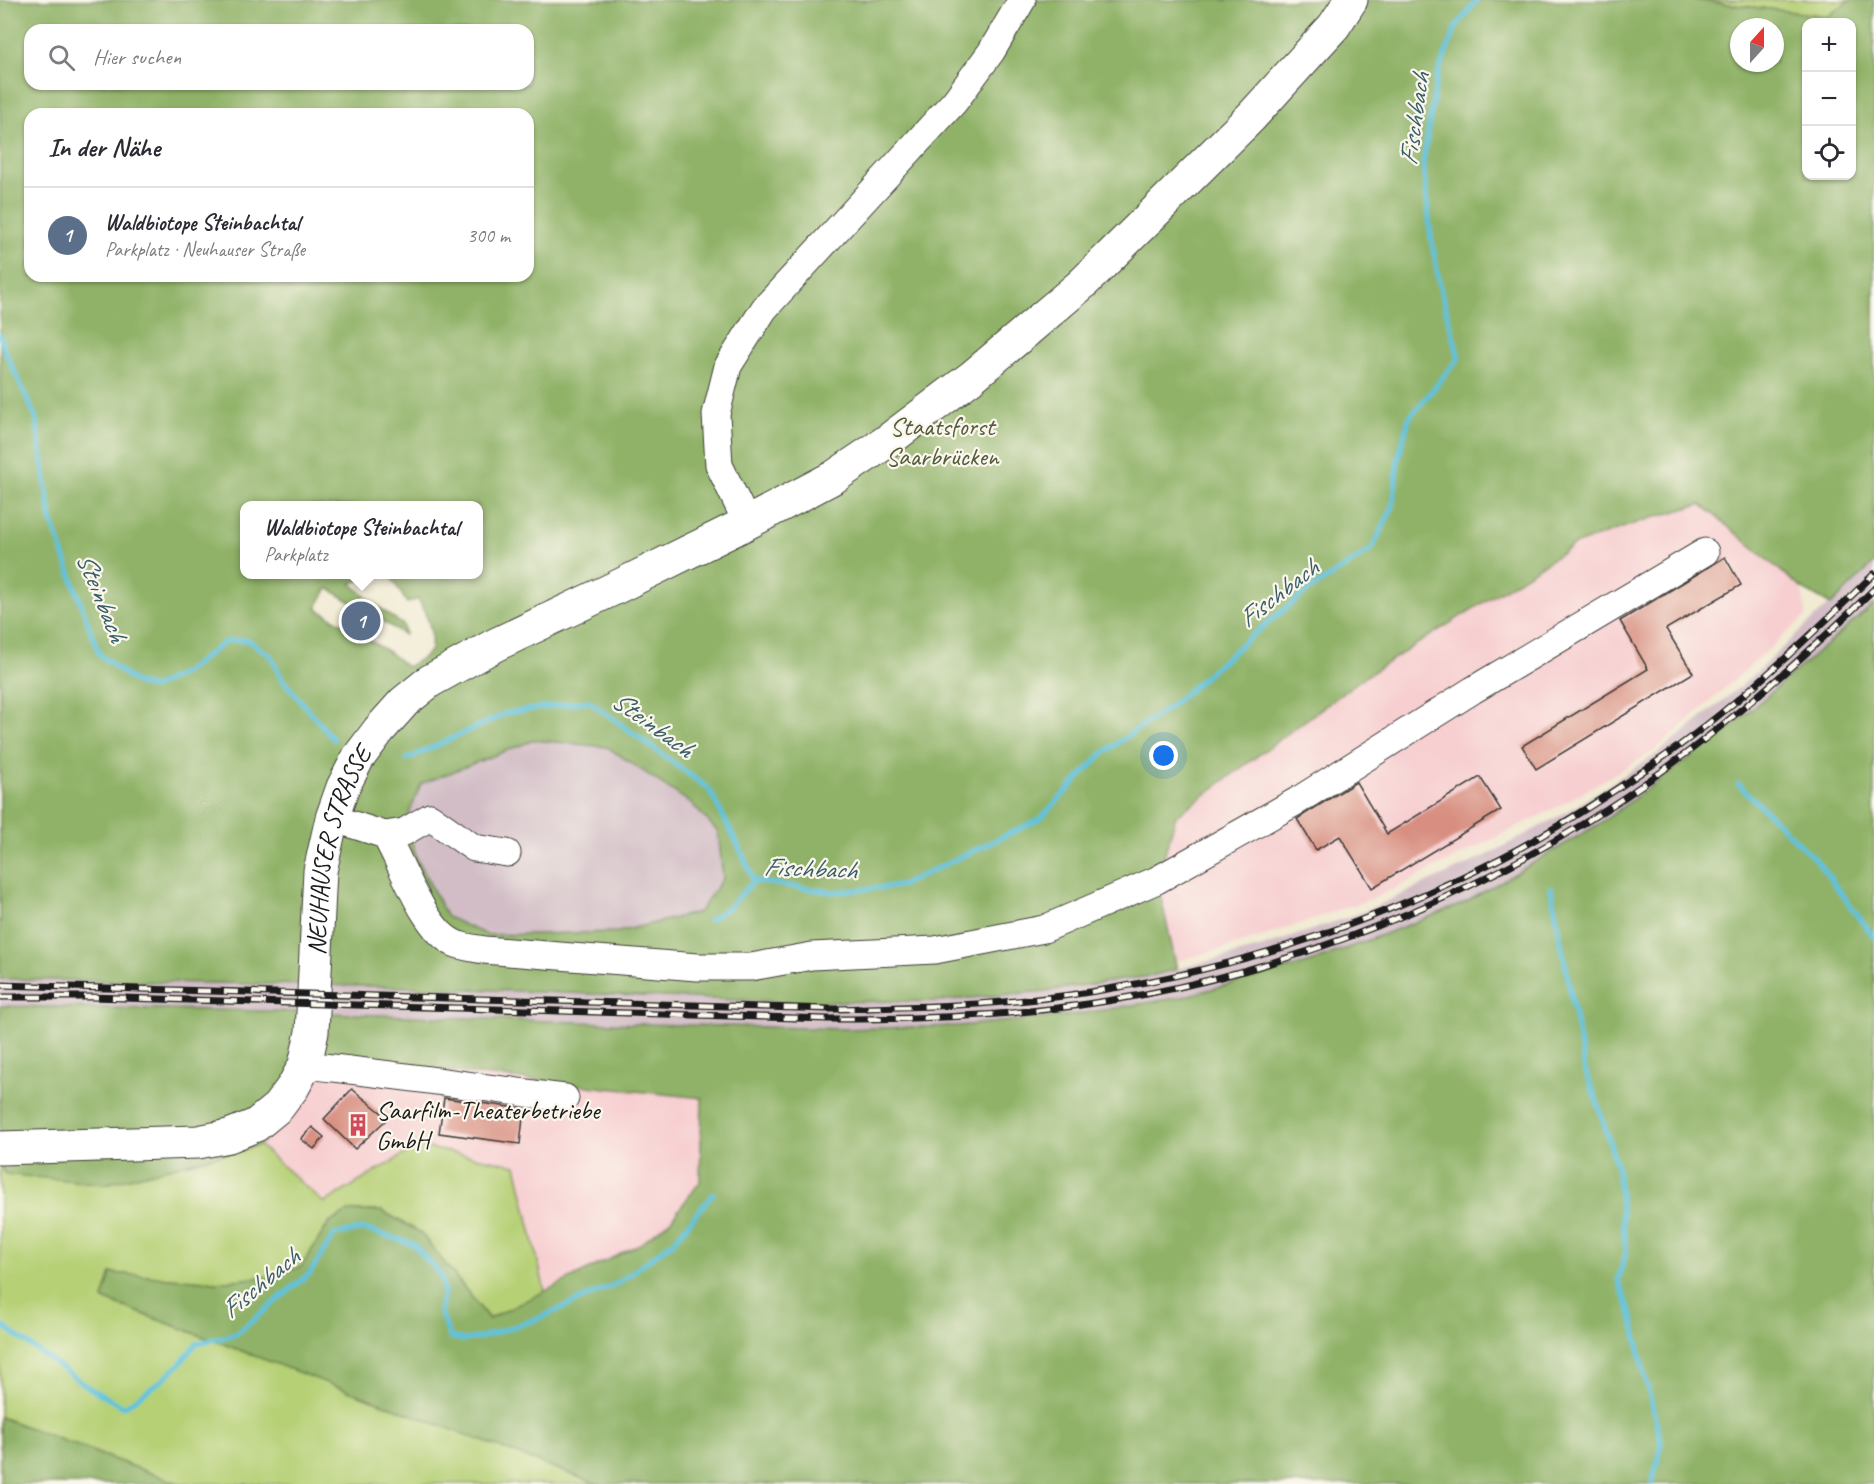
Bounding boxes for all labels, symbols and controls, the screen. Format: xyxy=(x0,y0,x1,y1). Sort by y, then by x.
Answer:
north arrow xyxy=(1730,18,1784,72)
map controls xyxy=(1802,18,1856,180)
button: + xyxy=(1802,18,1856,72)
search box xyxy=(24,24,534,90)
icon: search xyxy=(45,41,78,74)
text: Hier suchen xyxy=(93,43,181,71)
water label: Fischbach xyxy=(1391,69,1438,167)
button: − xyxy=(1802,72,1856,126)
button: locate xyxy=(1802,126,1856,180)
text: In der Nähe xyxy=(48,131,160,164)
text: Waldbiotope Steinbachtal xyxy=(105,209,300,237)
text: 1 xyxy=(63,223,72,248)
text: 300 m xyxy=(467,223,510,248)
text: Parkplatz · Neuhauser Straße xyxy=(105,237,305,262)
park label: Staatsforst Saarbrücken xyxy=(886,410,1000,473)
popup xyxy=(240,501,483,579)
text: Waldbiotope Steinbachtal xyxy=(264,514,459,542)
text: Parkplatz xyxy=(264,542,328,567)
water label: Steinbach xyxy=(69,547,136,648)
water label: Fischbach xyxy=(1231,550,1326,635)
pin: 1 xyxy=(342,598,380,644)
water label: Steinbach xyxy=(605,683,702,766)
street label: NEUHAUSER STRASSE xyxy=(299,736,380,956)
your location xyxy=(1149,741,1178,770)
water label: Fischbach xyxy=(763,849,859,887)
place label: Saarfilm-Theaterbetriebe GmbH xyxy=(376,1094,602,1157)
building icon: Saarfilm-Theaterbetriebe GmbH xyxy=(345,1112,371,1138)
water label: Fischbach xyxy=(214,1239,308,1326)

